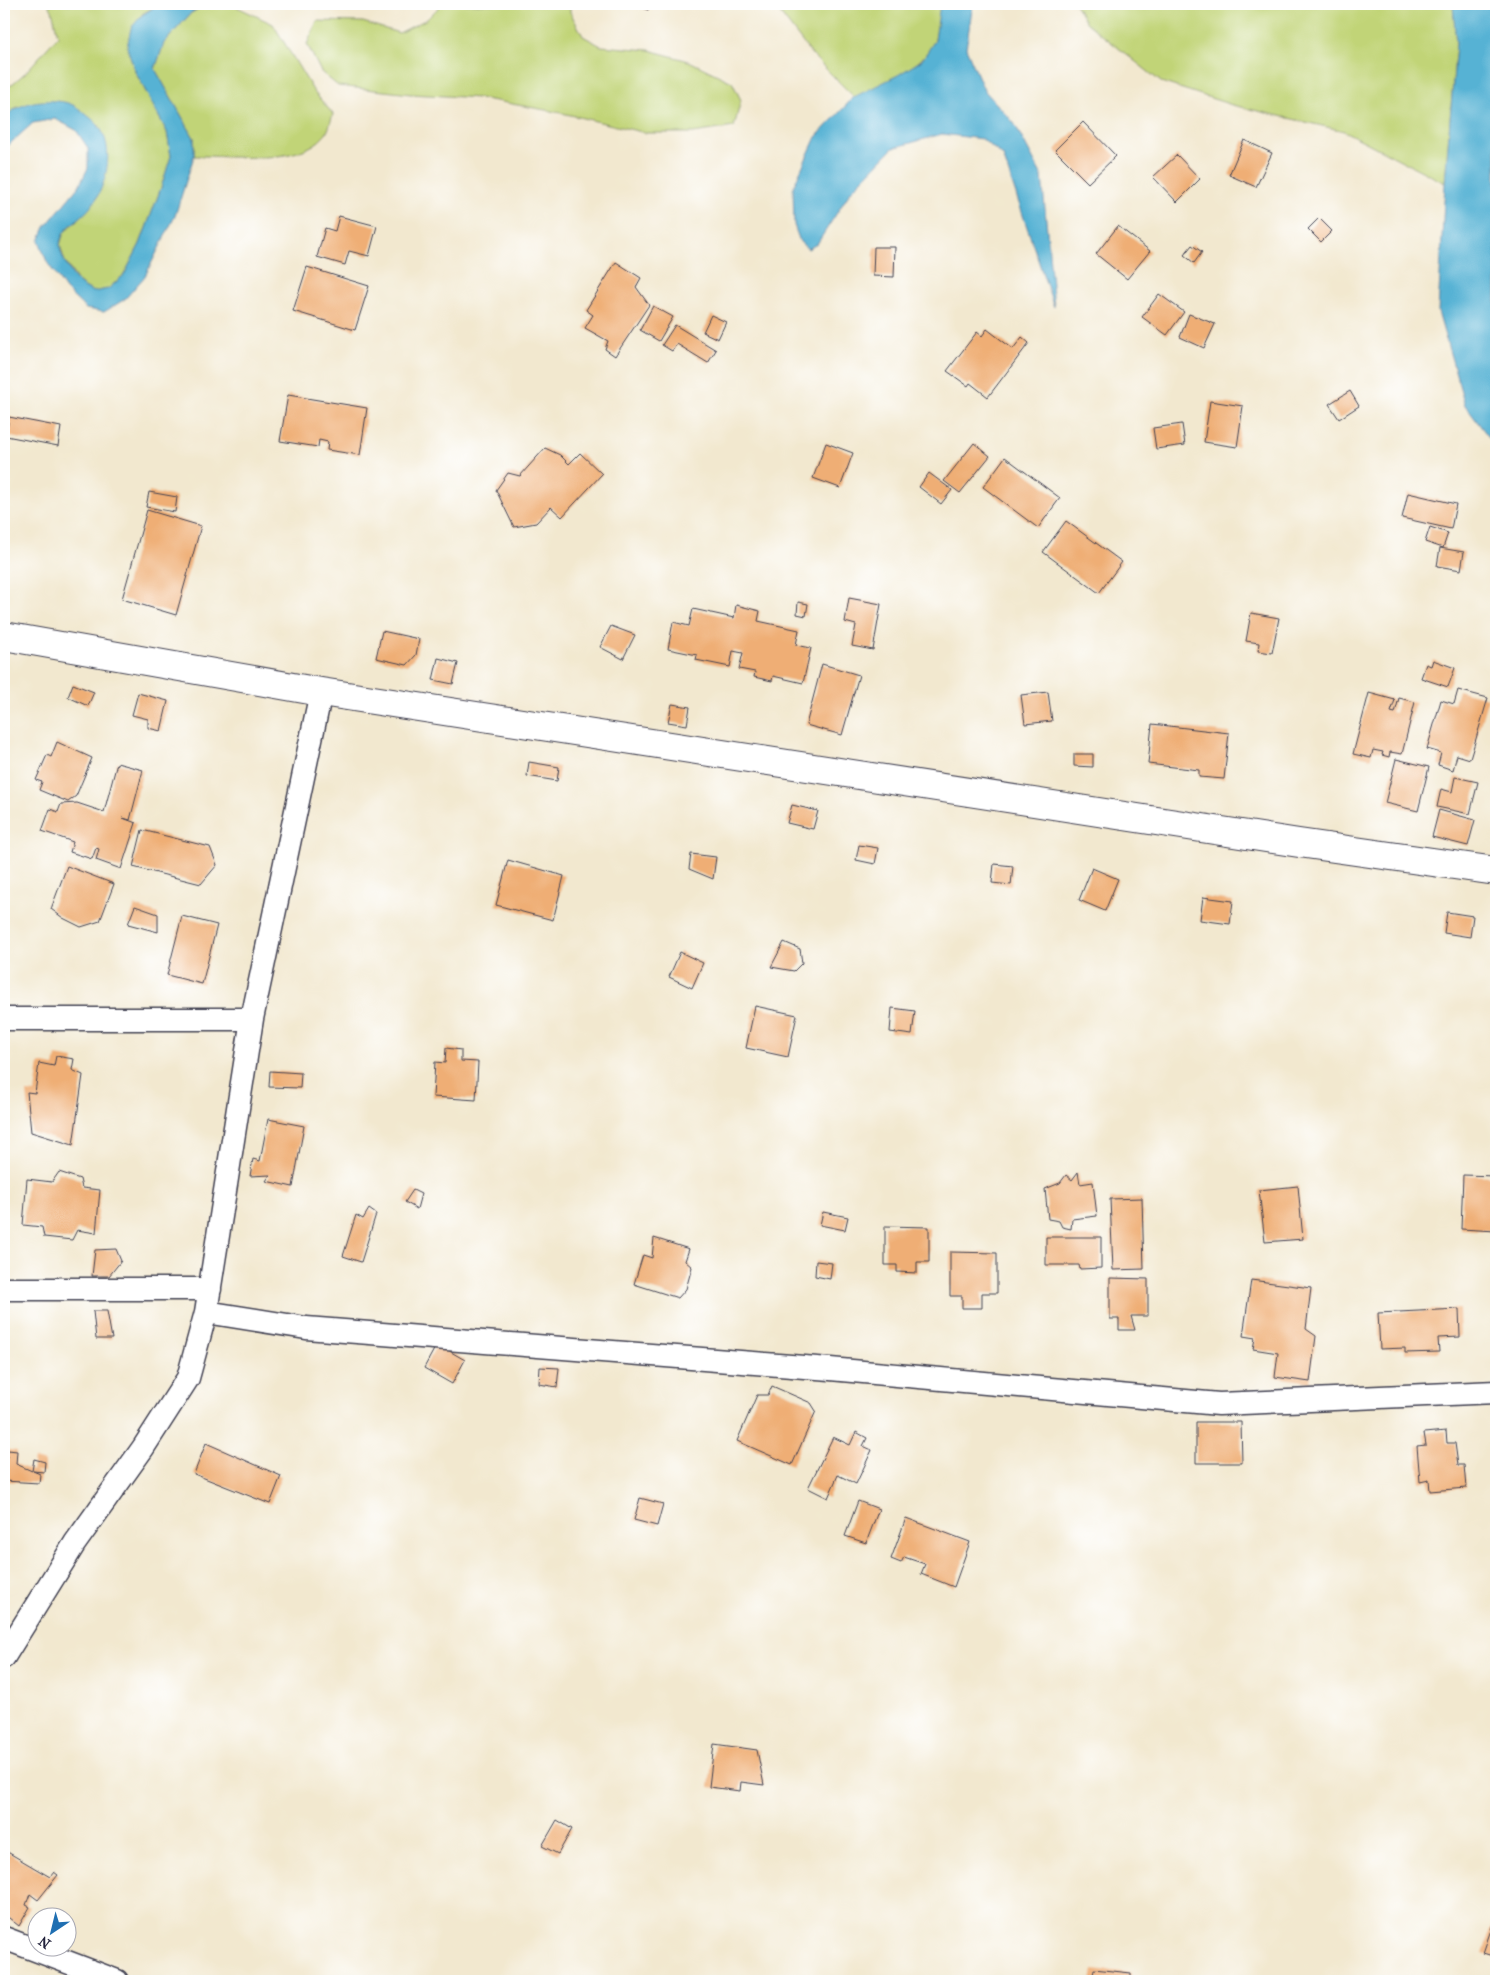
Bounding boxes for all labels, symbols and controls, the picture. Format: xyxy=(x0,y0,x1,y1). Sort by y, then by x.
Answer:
north arrow xyxy=(28,1908,78,1958)
text: N xyxy=(35,1932,54,1952)

